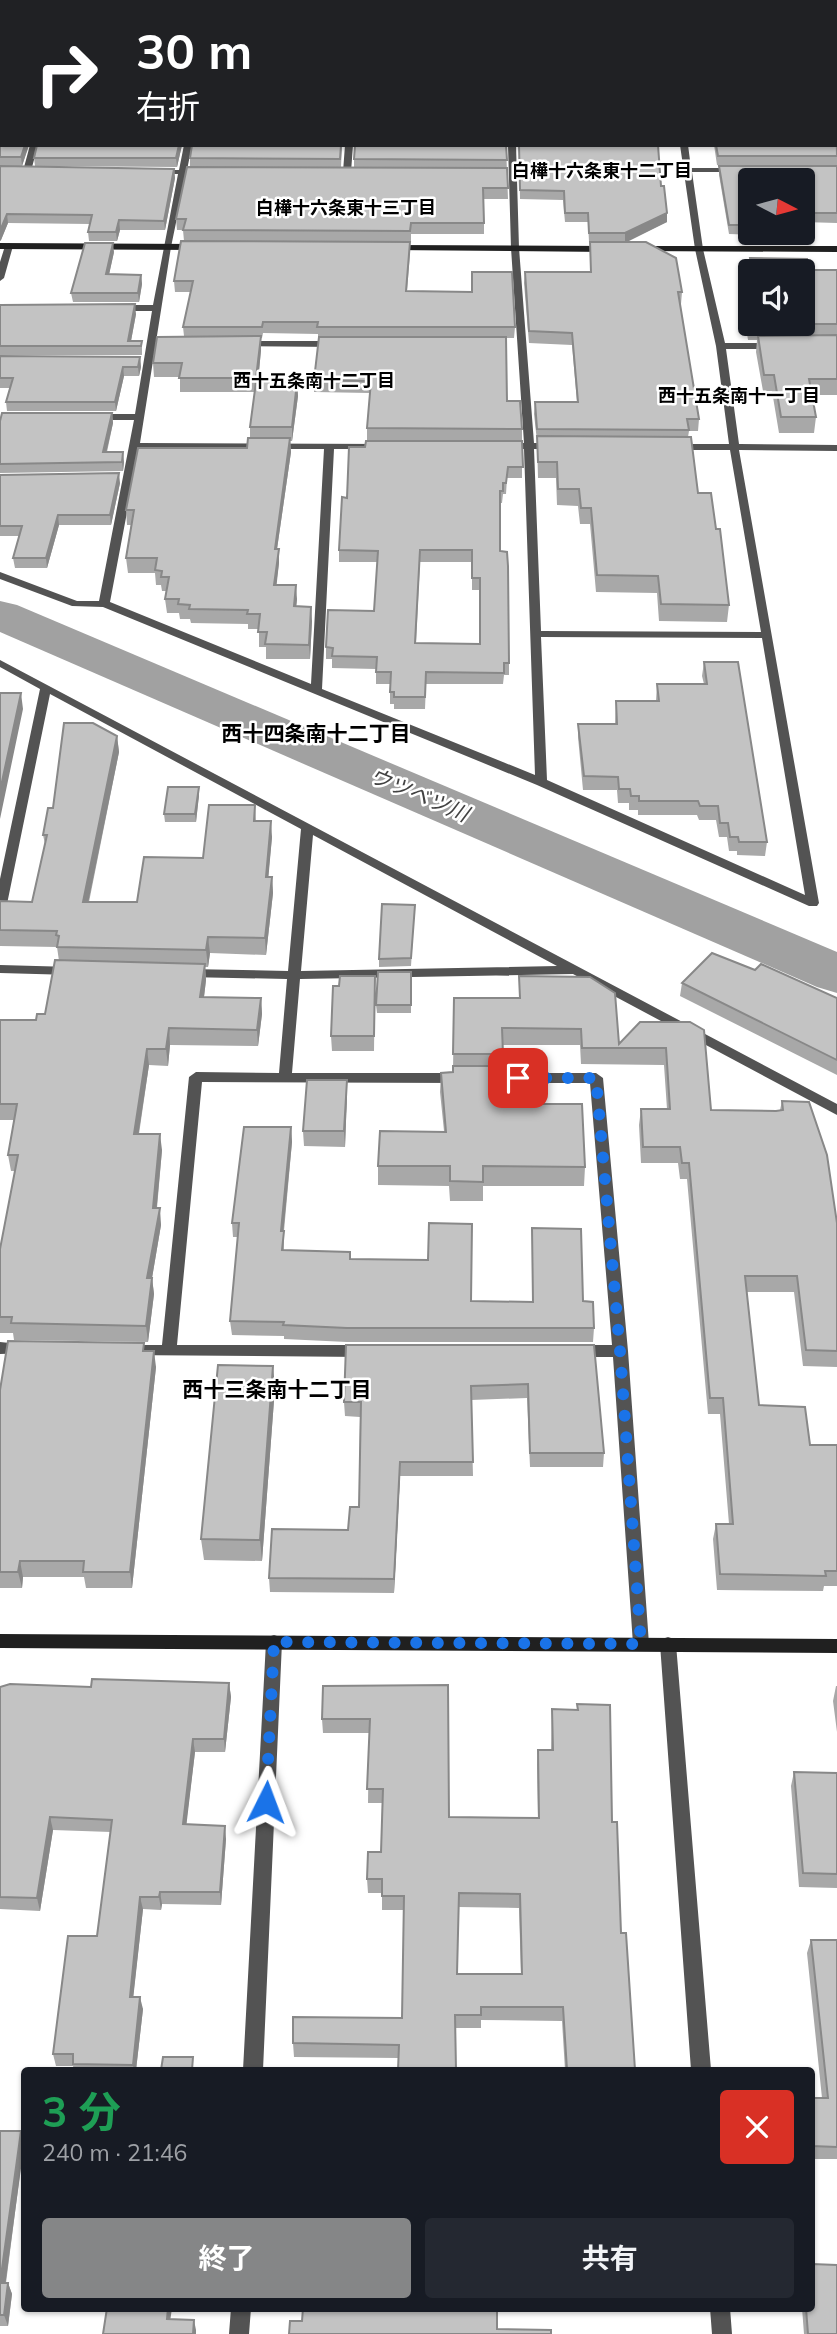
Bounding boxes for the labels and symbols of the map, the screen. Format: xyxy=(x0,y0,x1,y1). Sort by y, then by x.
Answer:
district label: 白樺十六条東十二丁目 xyxy=(512,159,692,182)
north arrow xyxy=(738,168,816,245)
district label: 白樺十六条東十三丁目 xyxy=(256,196,436,219)
district label: 西十五条南十二丁目 xyxy=(233,369,395,392)
district label: 西十五条南十一丁目 xyxy=(658,384,820,407)
district label: 西十四条南十二丁目 xyxy=(222,720,411,746)
water label: ウツベツ川 xyxy=(366,762,475,827)
pin xyxy=(488,1048,548,1108)
district label: 西十三条南十二丁目 xyxy=(183,1376,372,1402)
position arrow xyxy=(229,1765,303,1839)

